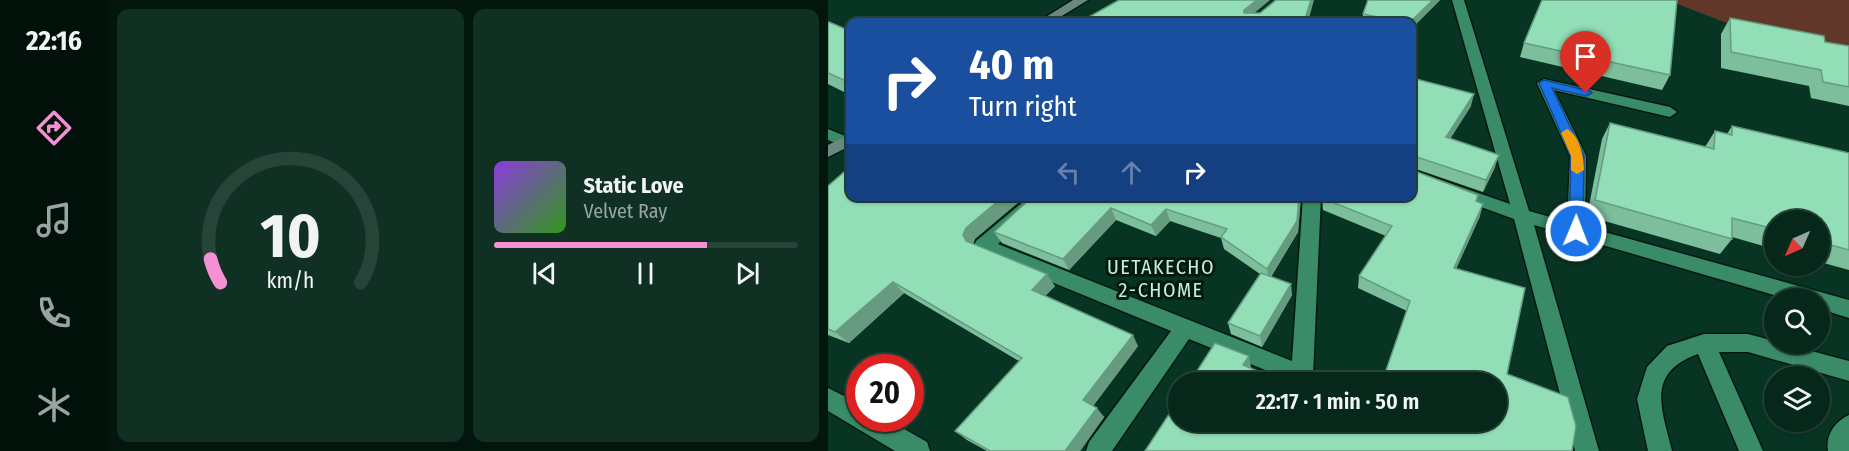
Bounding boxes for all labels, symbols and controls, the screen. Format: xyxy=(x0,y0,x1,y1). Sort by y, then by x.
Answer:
text: 22:16 xyxy=(26,25,82,57)
pin xyxy=(1560,31,1611,93)
text: 40 m xyxy=(969,40,1054,90)
icon: arrive xyxy=(1569,40,1602,73)
icon: right xyxy=(870,42,948,120)
text: Turn right xyxy=(969,91,1077,123)
icon: directions xyxy=(33,107,75,149)
icon: left xyxy=(1052,156,1085,189)
icon: ahead xyxy=(1115,156,1148,189)
icon: right xyxy=(1178,156,1211,189)
text: Static Love xyxy=(584,172,684,199)
icon: music xyxy=(33,199,75,241)
text: 10 xyxy=(260,199,320,274)
text: Velvet Ray xyxy=(584,199,667,223)
position arrow xyxy=(1544,199,1608,263)
north arrow xyxy=(1764,210,1830,276)
map controls xyxy=(1764,210,1830,432)
district label: UETAKECHO 2-CHOME xyxy=(1107,255,1215,302)
icon: previous xyxy=(528,257,561,290)
icon: pause xyxy=(629,257,662,290)
icon: next xyxy=(731,257,764,290)
text: km/h xyxy=(266,268,314,294)
button: search xyxy=(1764,288,1830,354)
icon: phone xyxy=(33,292,75,334)
speed limit sign: 20 xyxy=(846,354,924,432)
button: layers xyxy=(1764,366,1830,432)
icon: climate xyxy=(33,384,75,426)
text: 22:17 · 1 min · 50 m xyxy=(1256,388,1419,415)

